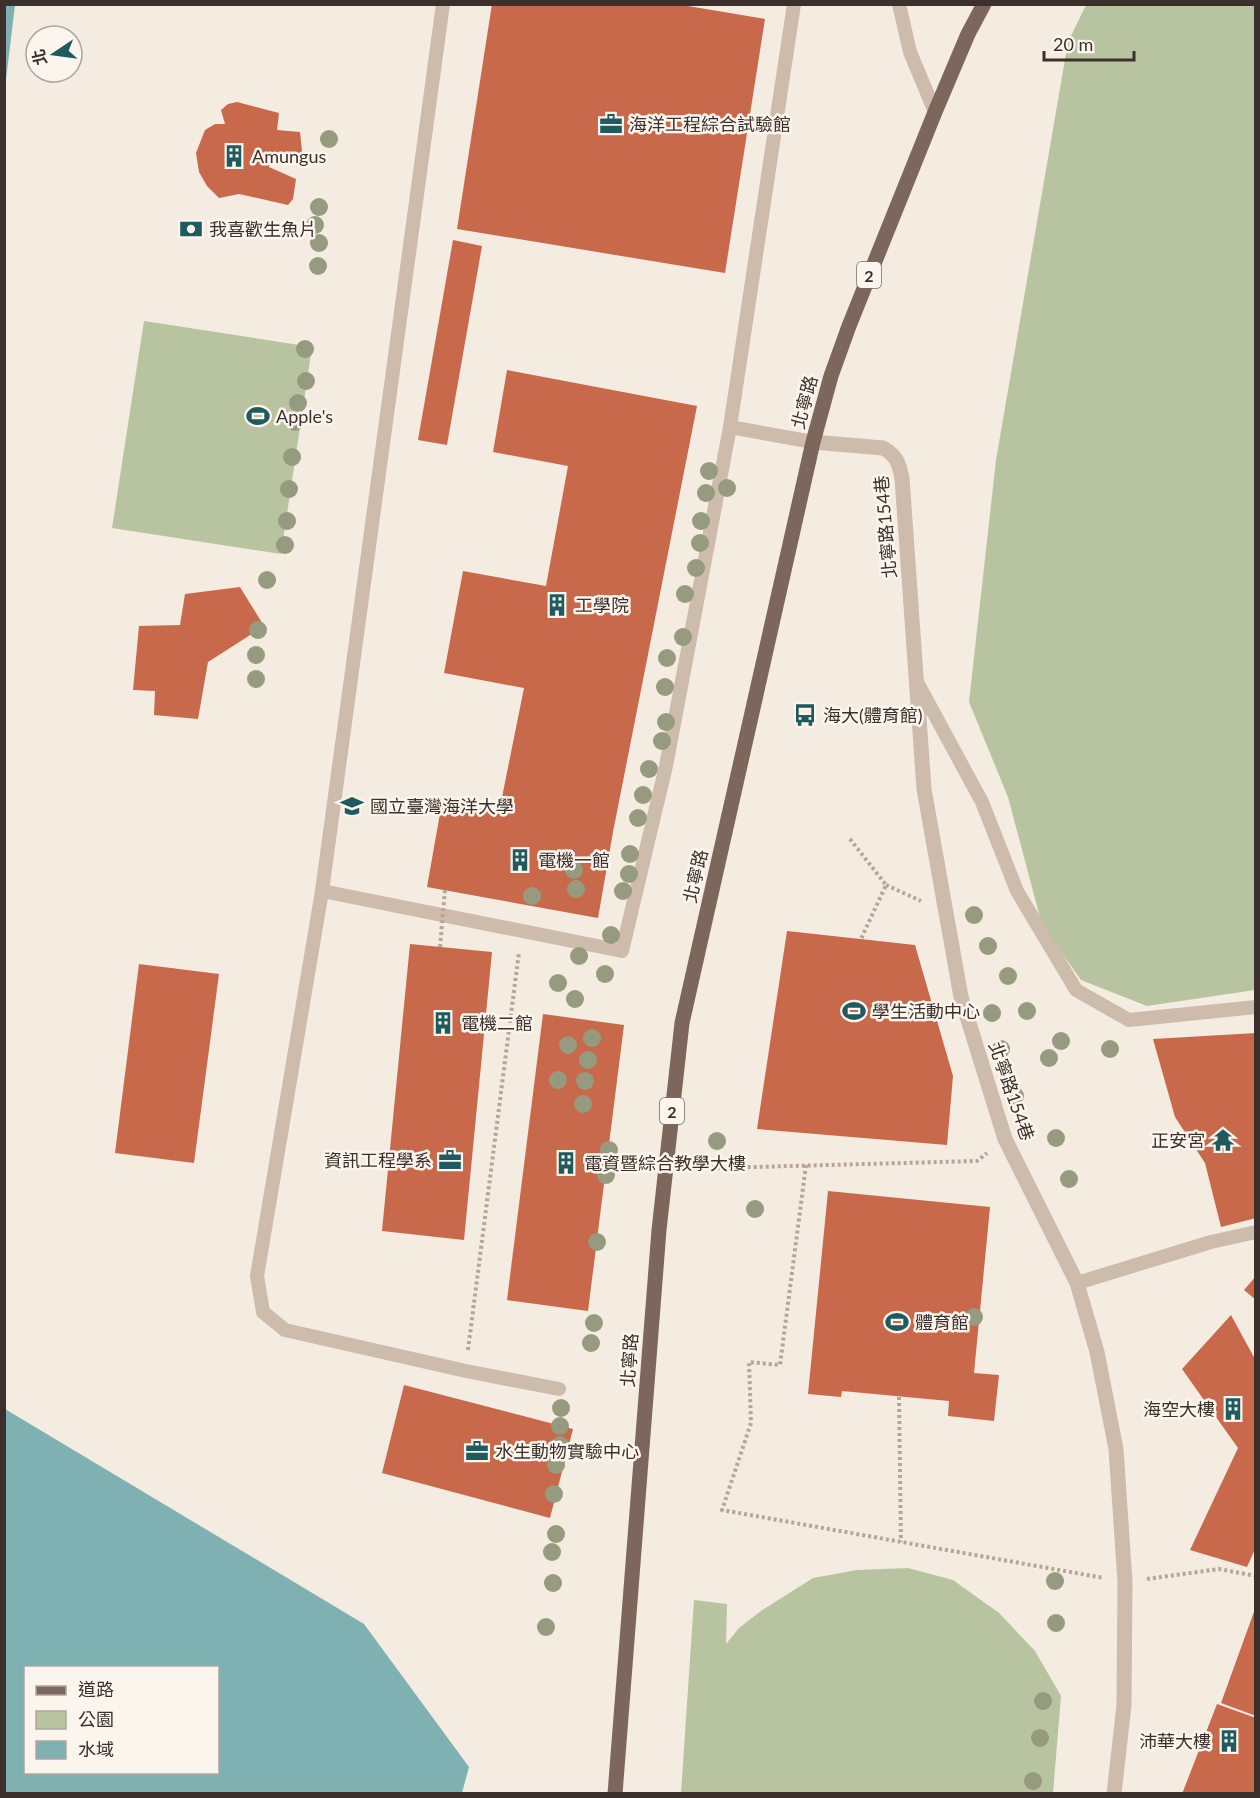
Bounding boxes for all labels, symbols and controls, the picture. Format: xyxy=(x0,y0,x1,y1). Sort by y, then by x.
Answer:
north arrow xyxy=(24,24,84,84)
scale bar xyxy=(1044,24,1134,62)
text: 20 m xyxy=(1053,33,1093,55)
text: 北 xyxy=(28,48,50,67)
office icon: 海洋工程綜合試驗館 xyxy=(598,111,624,137)
place label: 海洋工程綜合試驗館 xyxy=(629,113,791,135)
building icon: Amungus xyxy=(221,143,247,169)
place label: Amungus xyxy=(252,145,326,167)
bank icon: 我喜歡生魚片 xyxy=(178,216,204,242)
place label: 我喜歡生魚片 xyxy=(209,218,317,240)
road number: 2 xyxy=(857,262,881,288)
street label: 北寧路 xyxy=(786,373,822,431)
sports icon: Apple's xyxy=(245,403,271,429)
place label: Apple's xyxy=(276,405,333,427)
street label: 北寧路154巷 xyxy=(870,475,900,579)
building icon: 工學院 xyxy=(544,592,570,618)
place label: 工學院 xyxy=(575,594,629,616)
bus stop icon: 海大(體育館) xyxy=(792,702,818,728)
place label: 海大(體育館) xyxy=(823,704,923,726)
school or university icon: 國立臺灣海洋大學 xyxy=(339,793,365,819)
place label: 國立臺灣海洋大學 xyxy=(370,795,514,817)
building icon: 電機一館 xyxy=(507,847,533,873)
street label: 北寧路 xyxy=(678,847,712,905)
place label: 電機一館 xyxy=(538,849,610,871)
sports icon: 學生活動中心 xyxy=(841,998,867,1024)
place label: 學生活動中心 xyxy=(872,1000,980,1022)
building icon: 電機二館 xyxy=(430,1010,456,1036)
place label: 電機二館 xyxy=(461,1012,533,1034)
street label: 北寧路154巷 xyxy=(985,1039,1039,1143)
road number: 2 xyxy=(660,1098,684,1124)
temple icon: 正安宮 xyxy=(1210,1127,1236,1153)
place label: 正安宮 xyxy=(1151,1129,1205,1151)
office icon: 資訊工程學系 xyxy=(437,1147,463,1173)
place label: 資訊工程學系 xyxy=(324,1149,432,1171)
building icon: 電資暨綜合教學大樓 xyxy=(553,1150,579,1176)
place label: 電資暨綜合教學大樓 xyxy=(584,1152,746,1174)
sports icon: 體育館 xyxy=(884,1309,910,1335)
place label: 體育館 xyxy=(915,1311,969,1333)
street label: 北寧路 xyxy=(616,1332,642,1388)
building icon: 海空大樓 xyxy=(1220,1396,1246,1422)
place label: 海空大樓 xyxy=(1143,1398,1215,1420)
office icon: 水生動物實驗中心 xyxy=(464,1438,490,1464)
place label: 水生動物實驗中心 xyxy=(495,1440,639,1462)
legend xyxy=(24,1666,219,1774)
text: 道路 xyxy=(78,1678,114,1700)
text: 公園 xyxy=(78,1708,114,1730)
building icon: 沛華大樓 xyxy=(1216,1728,1242,1754)
place label: 沛華大樓 xyxy=(1139,1730,1211,1752)
text: 水域 xyxy=(78,1738,114,1760)

